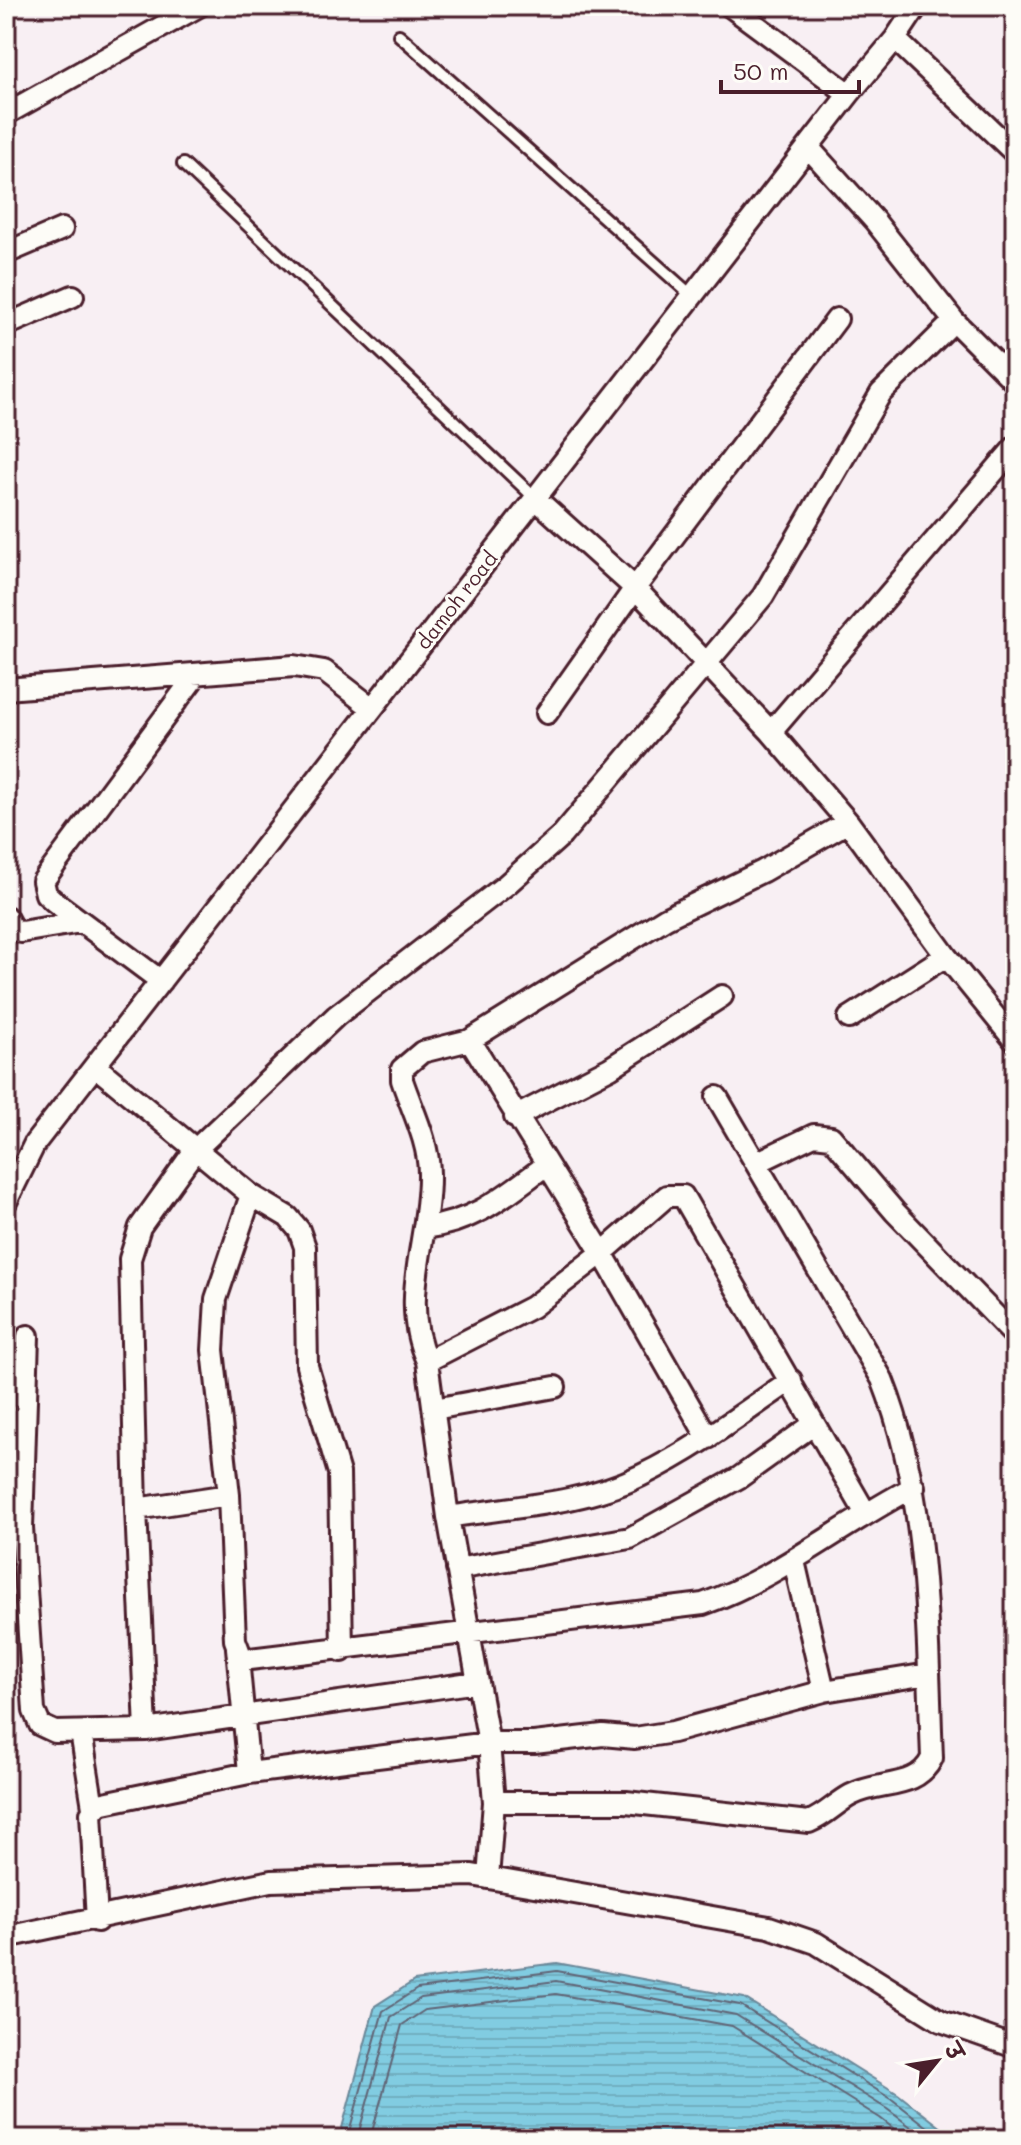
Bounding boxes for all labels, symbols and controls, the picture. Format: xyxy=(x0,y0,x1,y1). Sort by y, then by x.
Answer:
scale bar xyxy=(721,44,859,94)
text: 50 m xyxy=(733,55,789,86)
street label: damoh road xyxy=(410,546,502,654)
north arrow xyxy=(897,2021,977,2101)
text: उ xyxy=(938,2035,972,2066)

